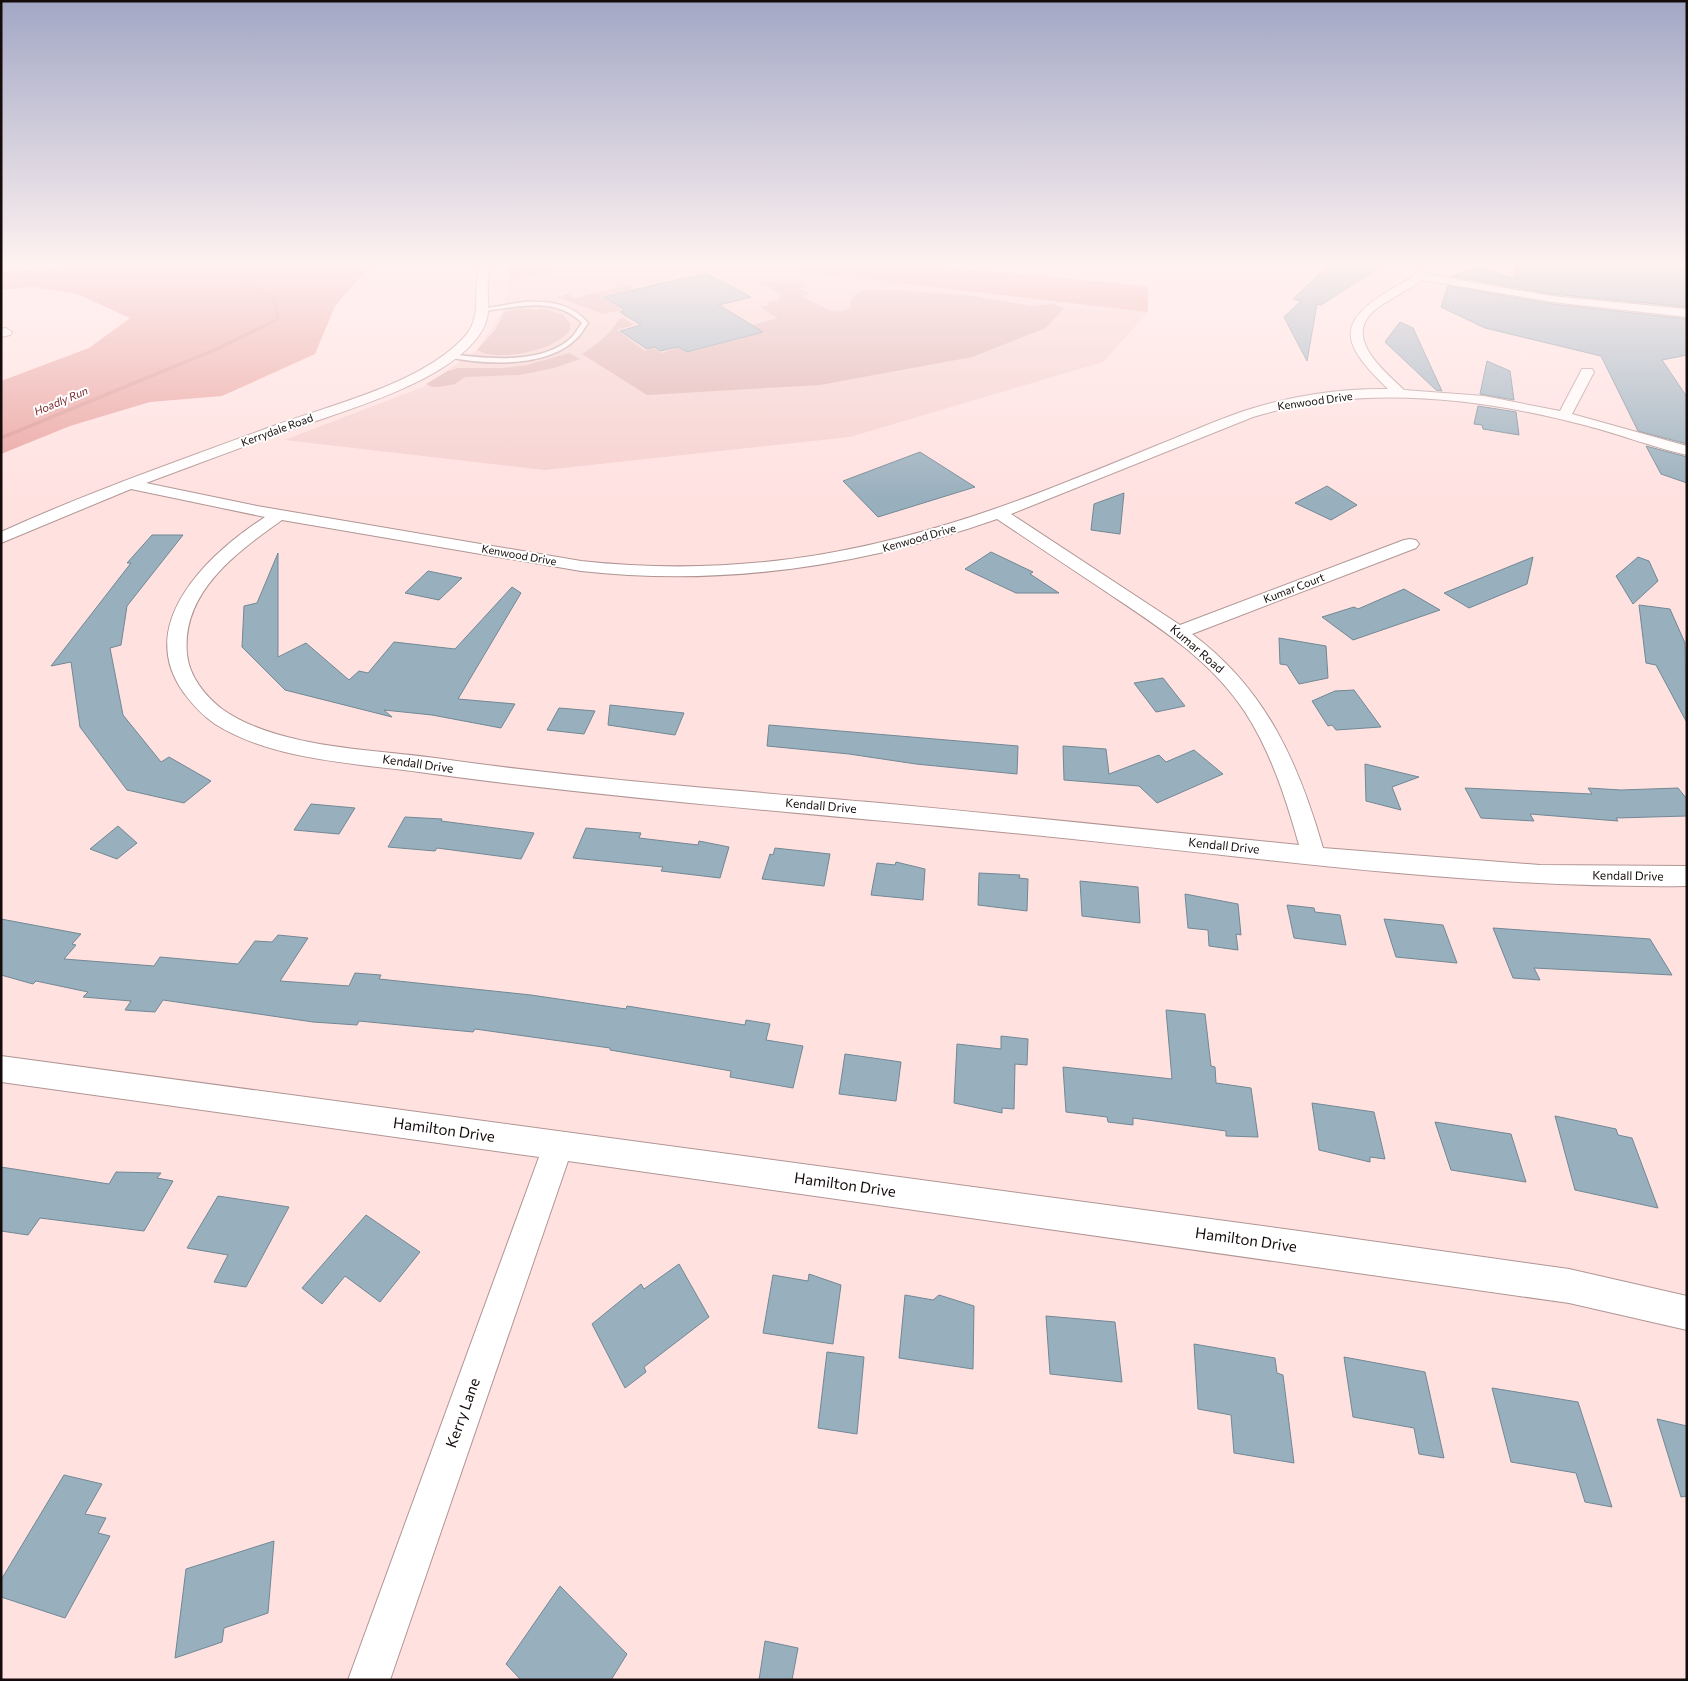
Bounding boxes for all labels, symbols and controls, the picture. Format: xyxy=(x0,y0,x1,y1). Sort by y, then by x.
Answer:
water label: Hoadly Run xyxy=(32,383,90,418)
street label: Kenwood Drive xyxy=(1277,389,1354,412)
street label: Kerrydale Road xyxy=(239,410,315,449)
street label: Kenwood Drive xyxy=(881,521,957,554)
street label: Kenwood Drive xyxy=(481,542,558,568)
street label: Kumar Court xyxy=(1261,570,1327,605)
street label: Kumar Road xyxy=(1168,621,1227,675)
street label: Kendall Drive xyxy=(382,751,454,775)
street label: Kendall Drive xyxy=(785,795,857,815)
street label: Kendall Drive xyxy=(1188,834,1260,856)
street label: Kendall Drive xyxy=(1592,867,1664,883)
street label: Hamilton Drive xyxy=(392,1113,496,1145)
street label: Hamilton Drive xyxy=(793,1168,897,1200)
street label: Hamilton Drive xyxy=(1194,1223,1298,1255)
street label: Kerry Lane xyxy=(441,1375,483,1450)

